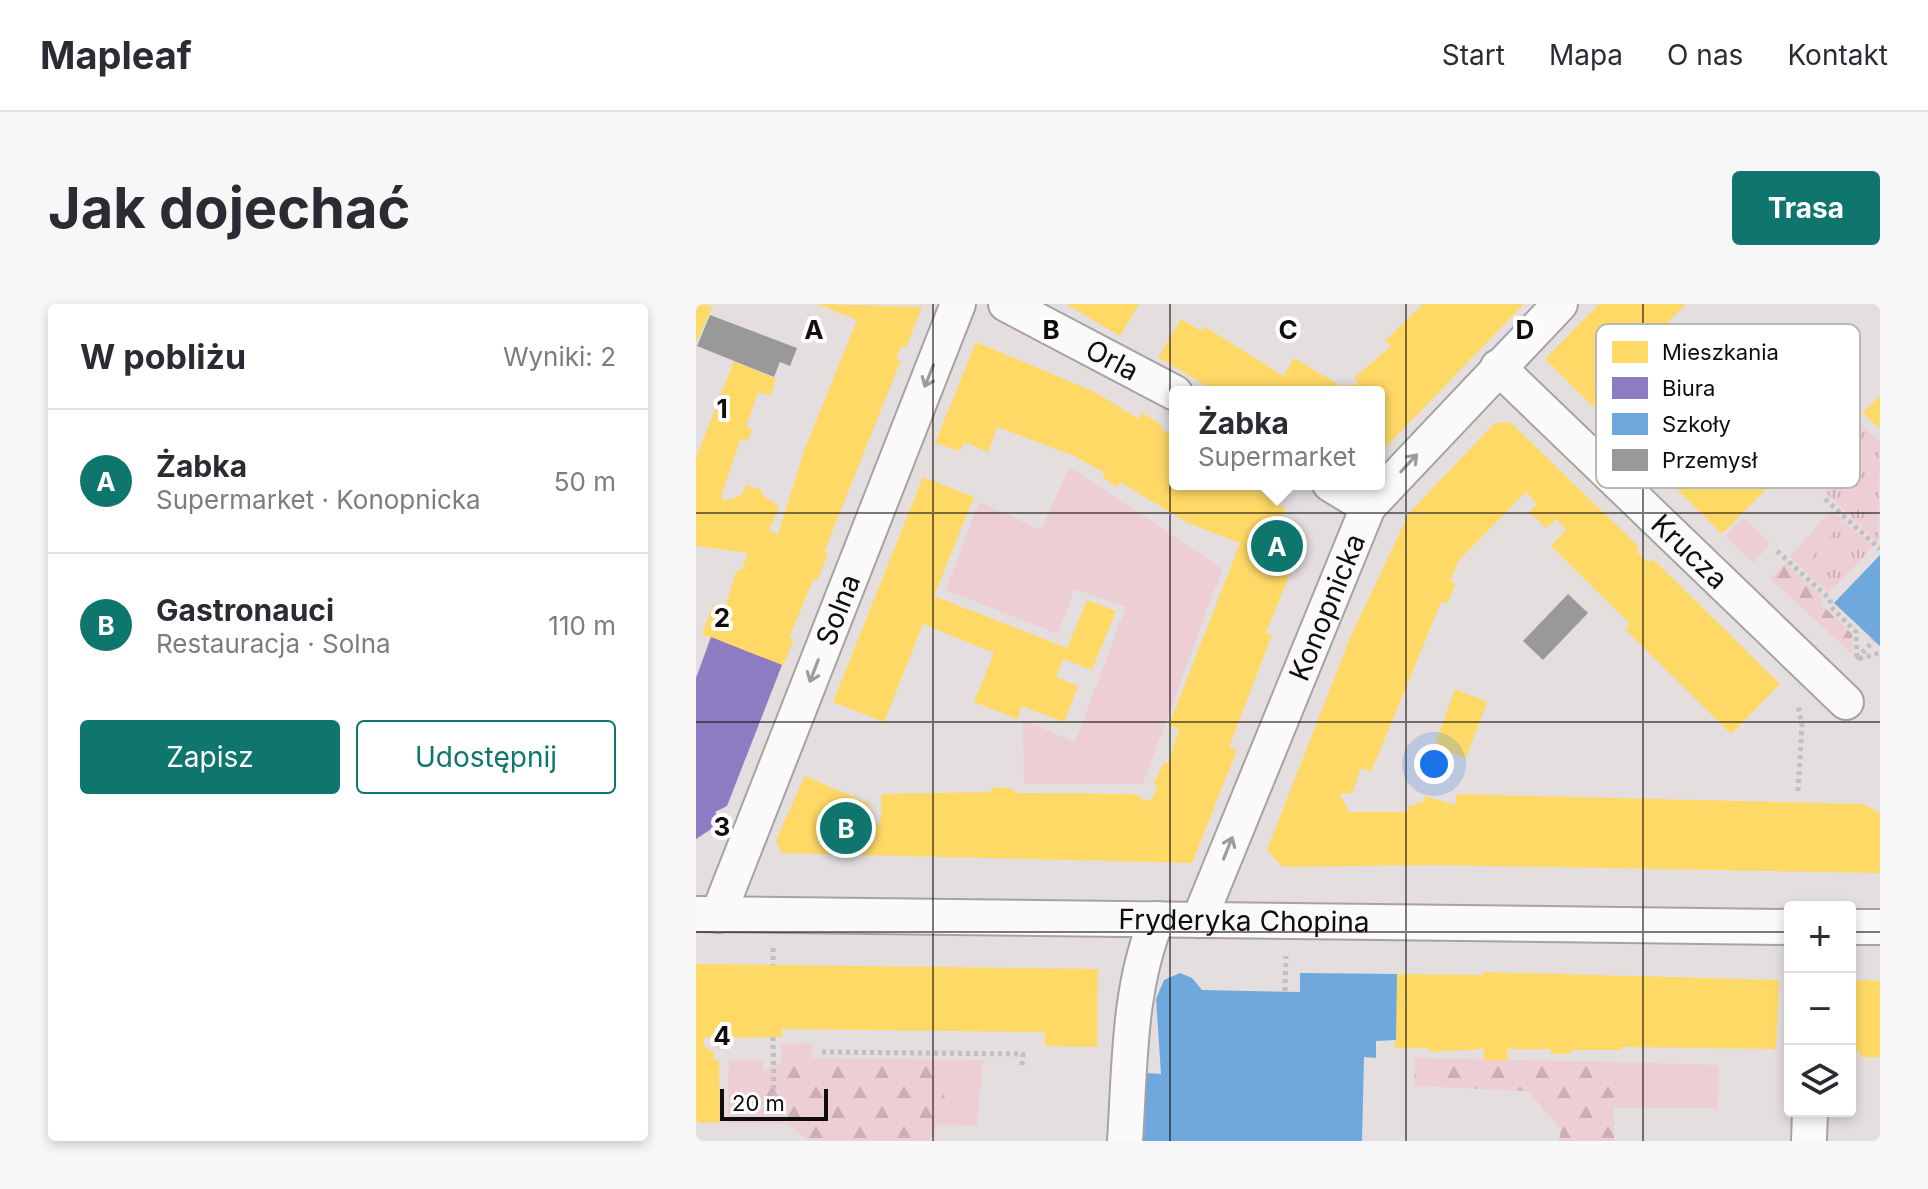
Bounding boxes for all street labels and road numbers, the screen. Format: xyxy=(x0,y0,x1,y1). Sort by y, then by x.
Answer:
street label: Orla xyxy=(1080,332,1144,388)
street label: Krucza xyxy=(1644,507,1735,596)
street label: Konopnicka xyxy=(1282,529,1372,686)
street label: Solna xyxy=(809,569,867,650)
street label: Fryderyka Chopina xyxy=(1118,902,1370,939)

